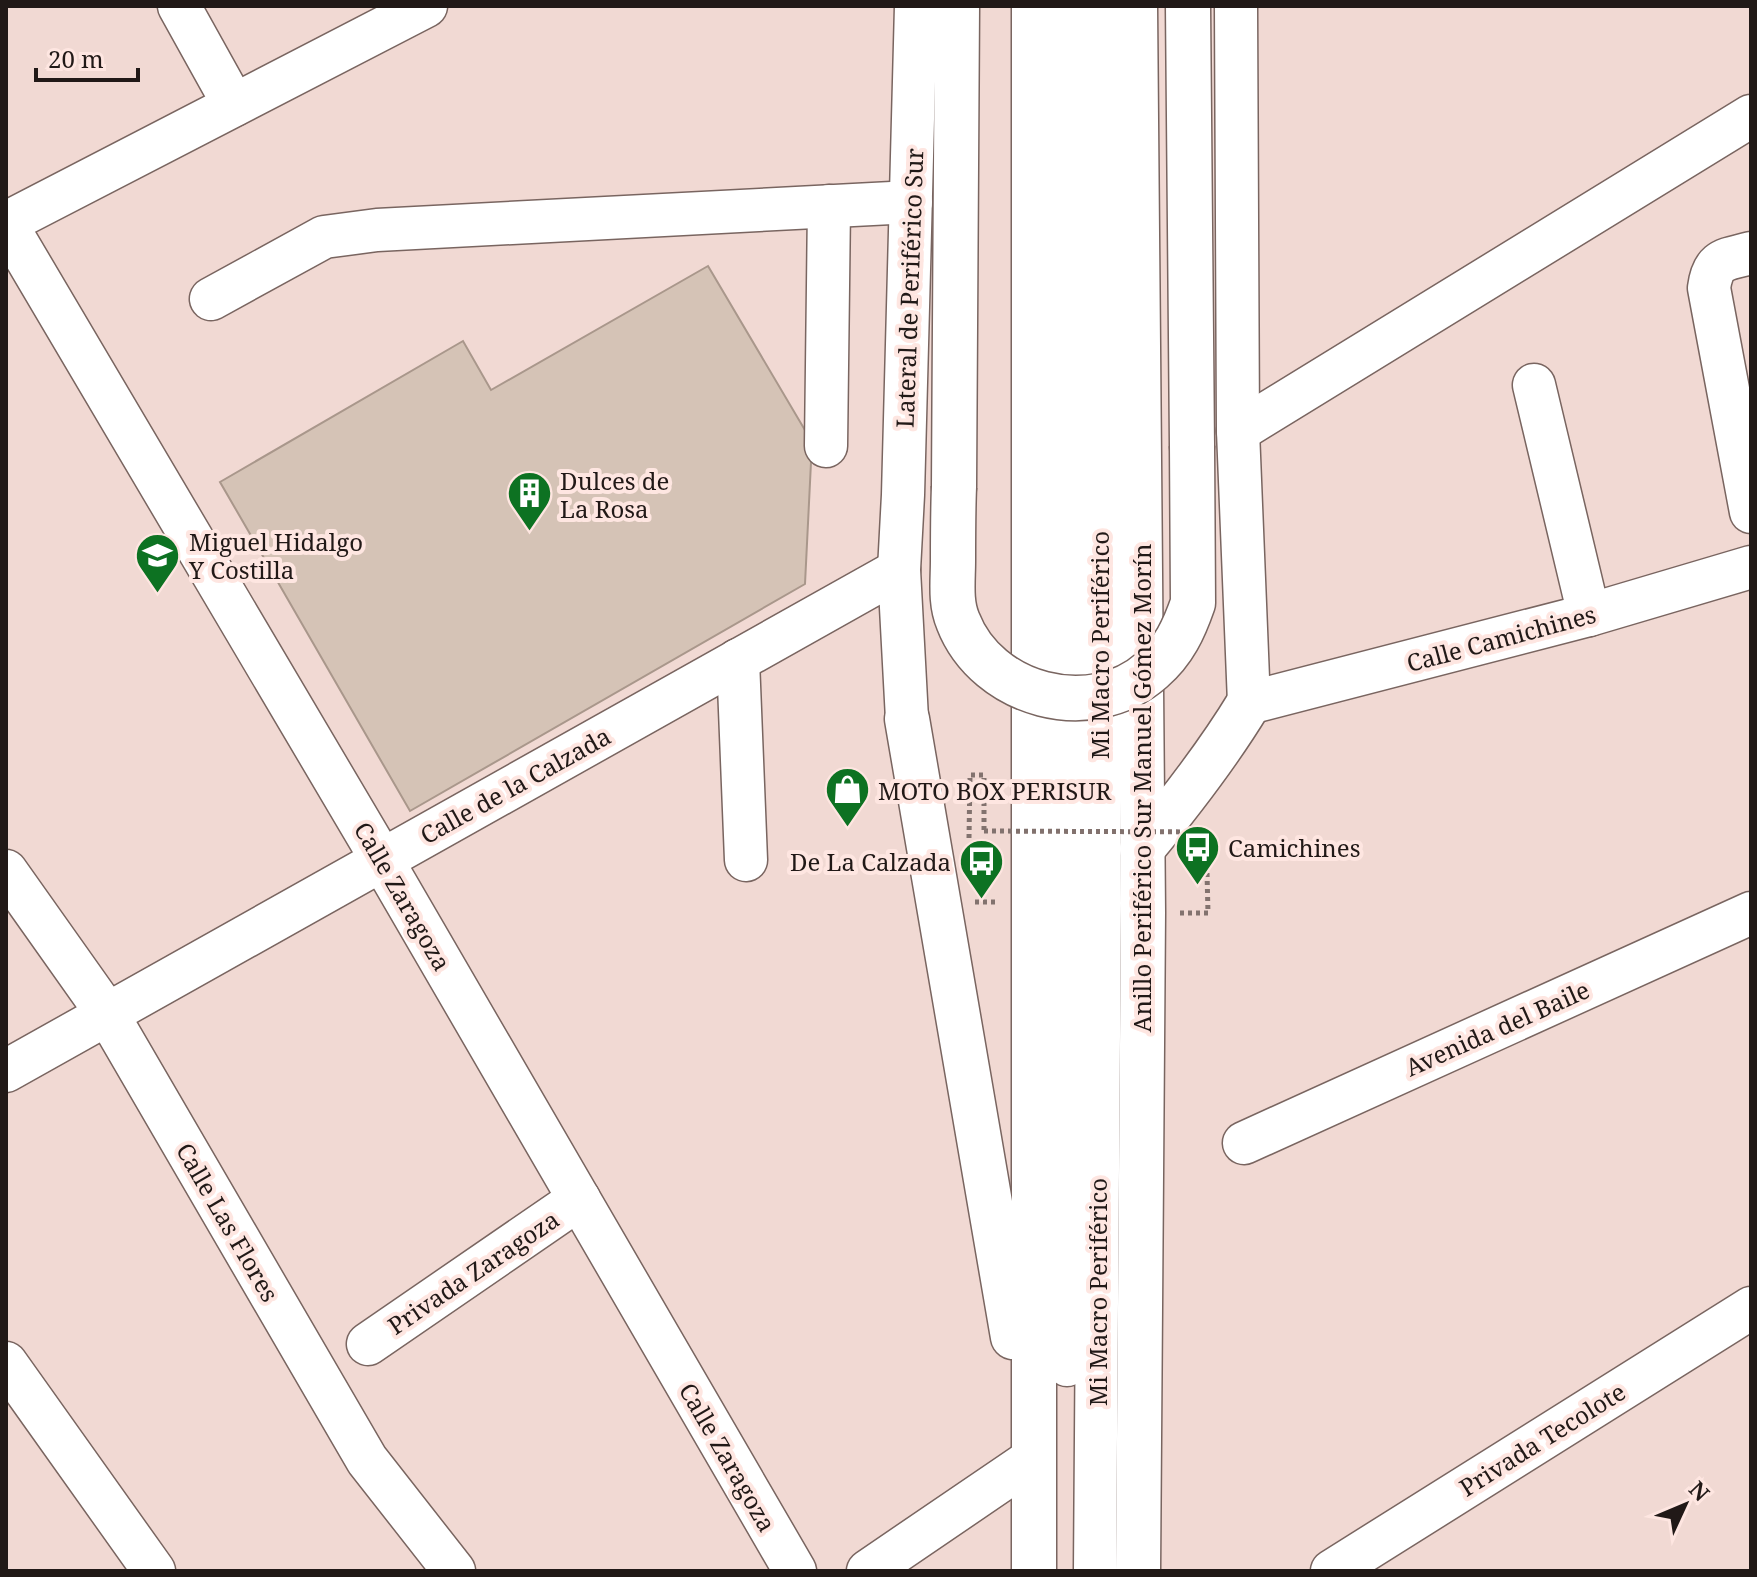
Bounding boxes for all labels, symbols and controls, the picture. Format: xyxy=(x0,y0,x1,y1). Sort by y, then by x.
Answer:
scale bar xyxy=(36,32,138,82)
text: 20 m xyxy=(48,42,104,75)
street label: Lateral de Periférico Sur xyxy=(888,147,930,429)
place label: Dulces de La Rosa xyxy=(560,464,669,525)
building icon: Dulces de La Rosa xyxy=(505,470,553,533)
place label: Miguel Hidalgo Y Costilla xyxy=(188,525,363,586)
school or university icon: Miguel Hidalgo Y Costilla xyxy=(134,531,182,594)
street label: Mi Macro Periférico xyxy=(1083,531,1116,759)
street label: Anillo Periférico Sur Manuel Gómez Morín xyxy=(1125,544,1158,1032)
street label: Calle Camichines xyxy=(1403,597,1599,679)
street label: Calle de la Calzada xyxy=(414,719,616,851)
shop icon: MOTO BOX PERISUR xyxy=(823,766,871,829)
place label: MOTO BOX PERISUR xyxy=(878,774,1111,807)
street label: Calle Zaragoza xyxy=(347,816,459,976)
bus stop icon: Camichines xyxy=(1173,823,1221,886)
place label: Camichines xyxy=(1228,831,1360,864)
bus stop icon: De La Calzada xyxy=(958,837,1006,900)
place label: De La Calzada xyxy=(790,845,951,878)
street label: Avenida del Baile xyxy=(1400,973,1594,1083)
street label: Calle Las Flores xyxy=(169,1137,287,1307)
street label: Mi Macro Periférico xyxy=(1081,1178,1114,1406)
street label: Privada Zaragoza xyxy=(381,1202,565,1342)
street label: Privada Tecolote xyxy=(1453,1375,1631,1503)
street label: Calle Zaragoza xyxy=(672,1377,784,1537)
north arrow xyxy=(1645,1465,1725,1545)
text: N xyxy=(1683,1474,1717,1507)

